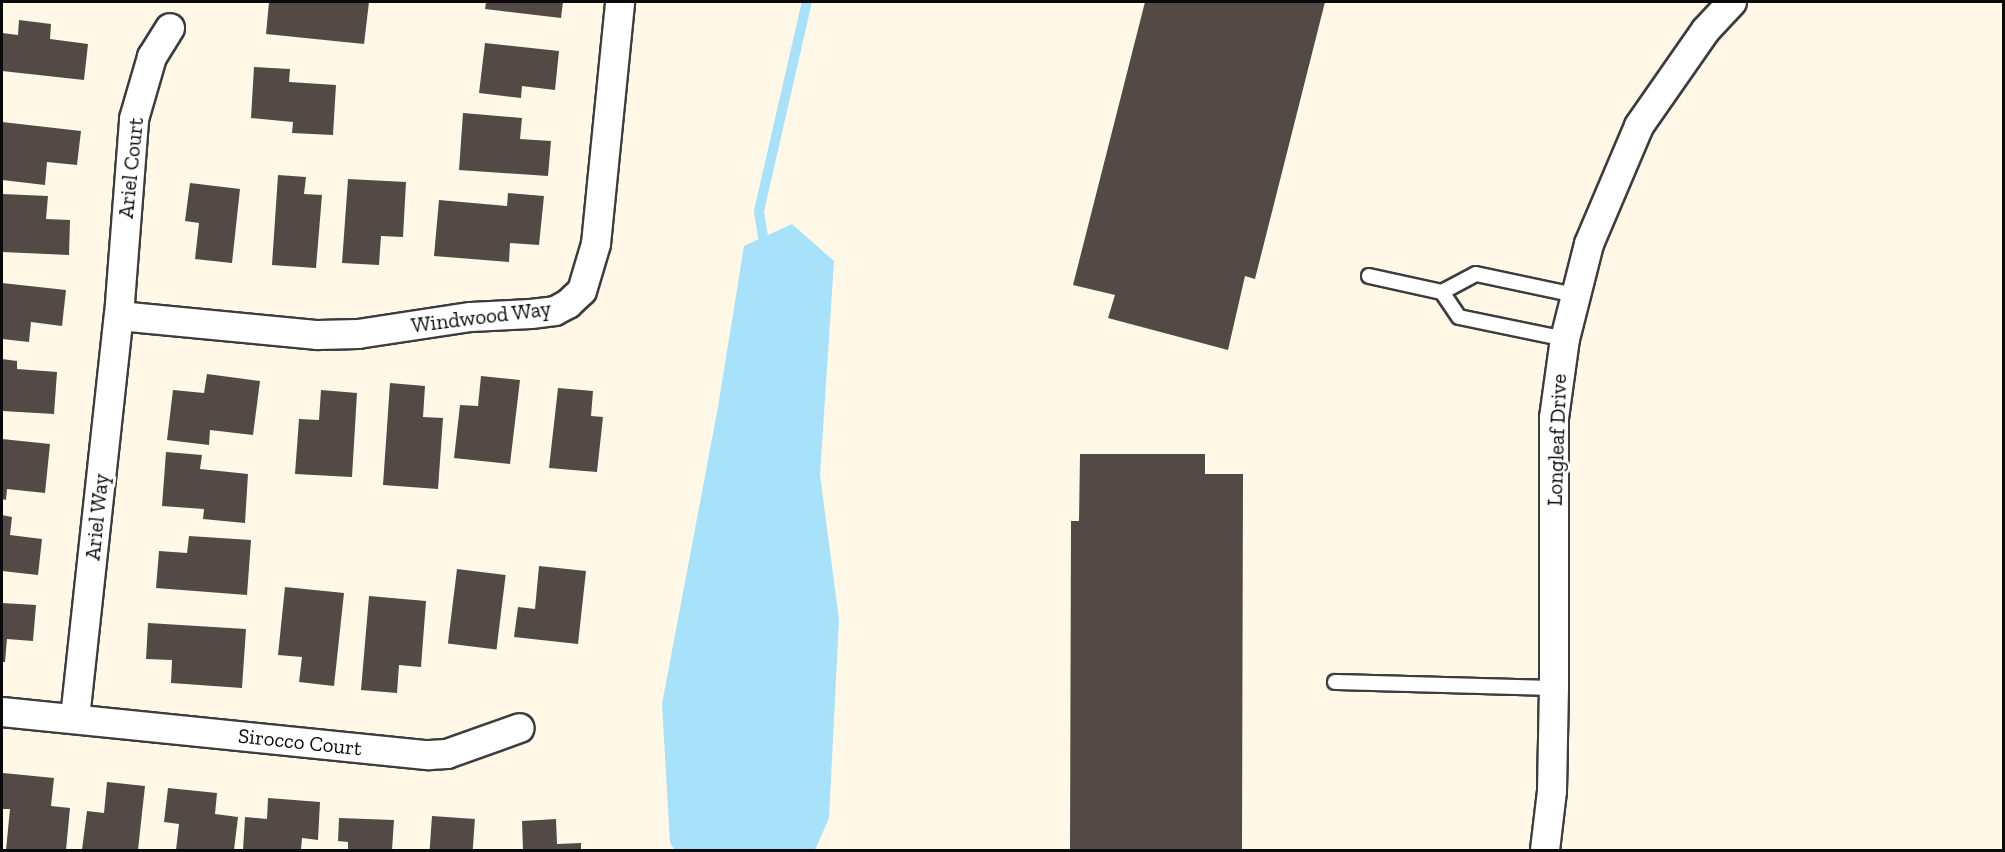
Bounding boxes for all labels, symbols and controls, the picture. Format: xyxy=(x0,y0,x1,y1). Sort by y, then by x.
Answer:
street label: Ariel Court xyxy=(113,116,149,220)
street label: Windwood Way xyxy=(409,296,553,338)
street label: Longleaf Drive xyxy=(1542,373,1572,507)
street label: Ariel Way xyxy=(80,472,114,562)
street label: Sirocco Court xyxy=(237,723,363,761)

